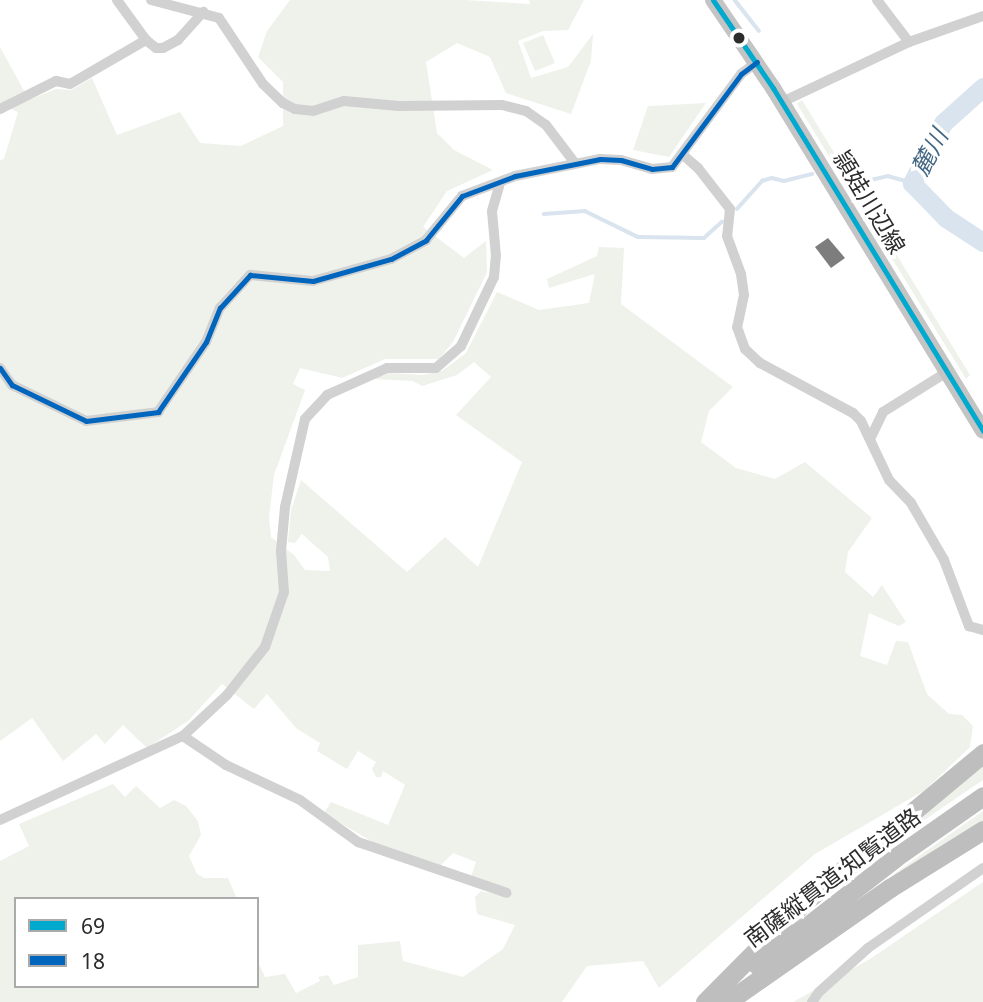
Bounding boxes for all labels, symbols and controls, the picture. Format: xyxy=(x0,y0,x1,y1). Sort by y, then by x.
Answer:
unlabelled marker xyxy=(732,31,746,45)
water label: 麓川 xyxy=(905,124,953,180)
street label: 頴娃川辺線 xyxy=(829,146,911,258)
street label: 南薩縦貫道;知覧道路 xyxy=(739,802,925,952)
legend xyxy=(14,897,259,988)
text: 69 xyxy=(81,912,105,940)
text: 18 xyxy=(81,947,105,975)

